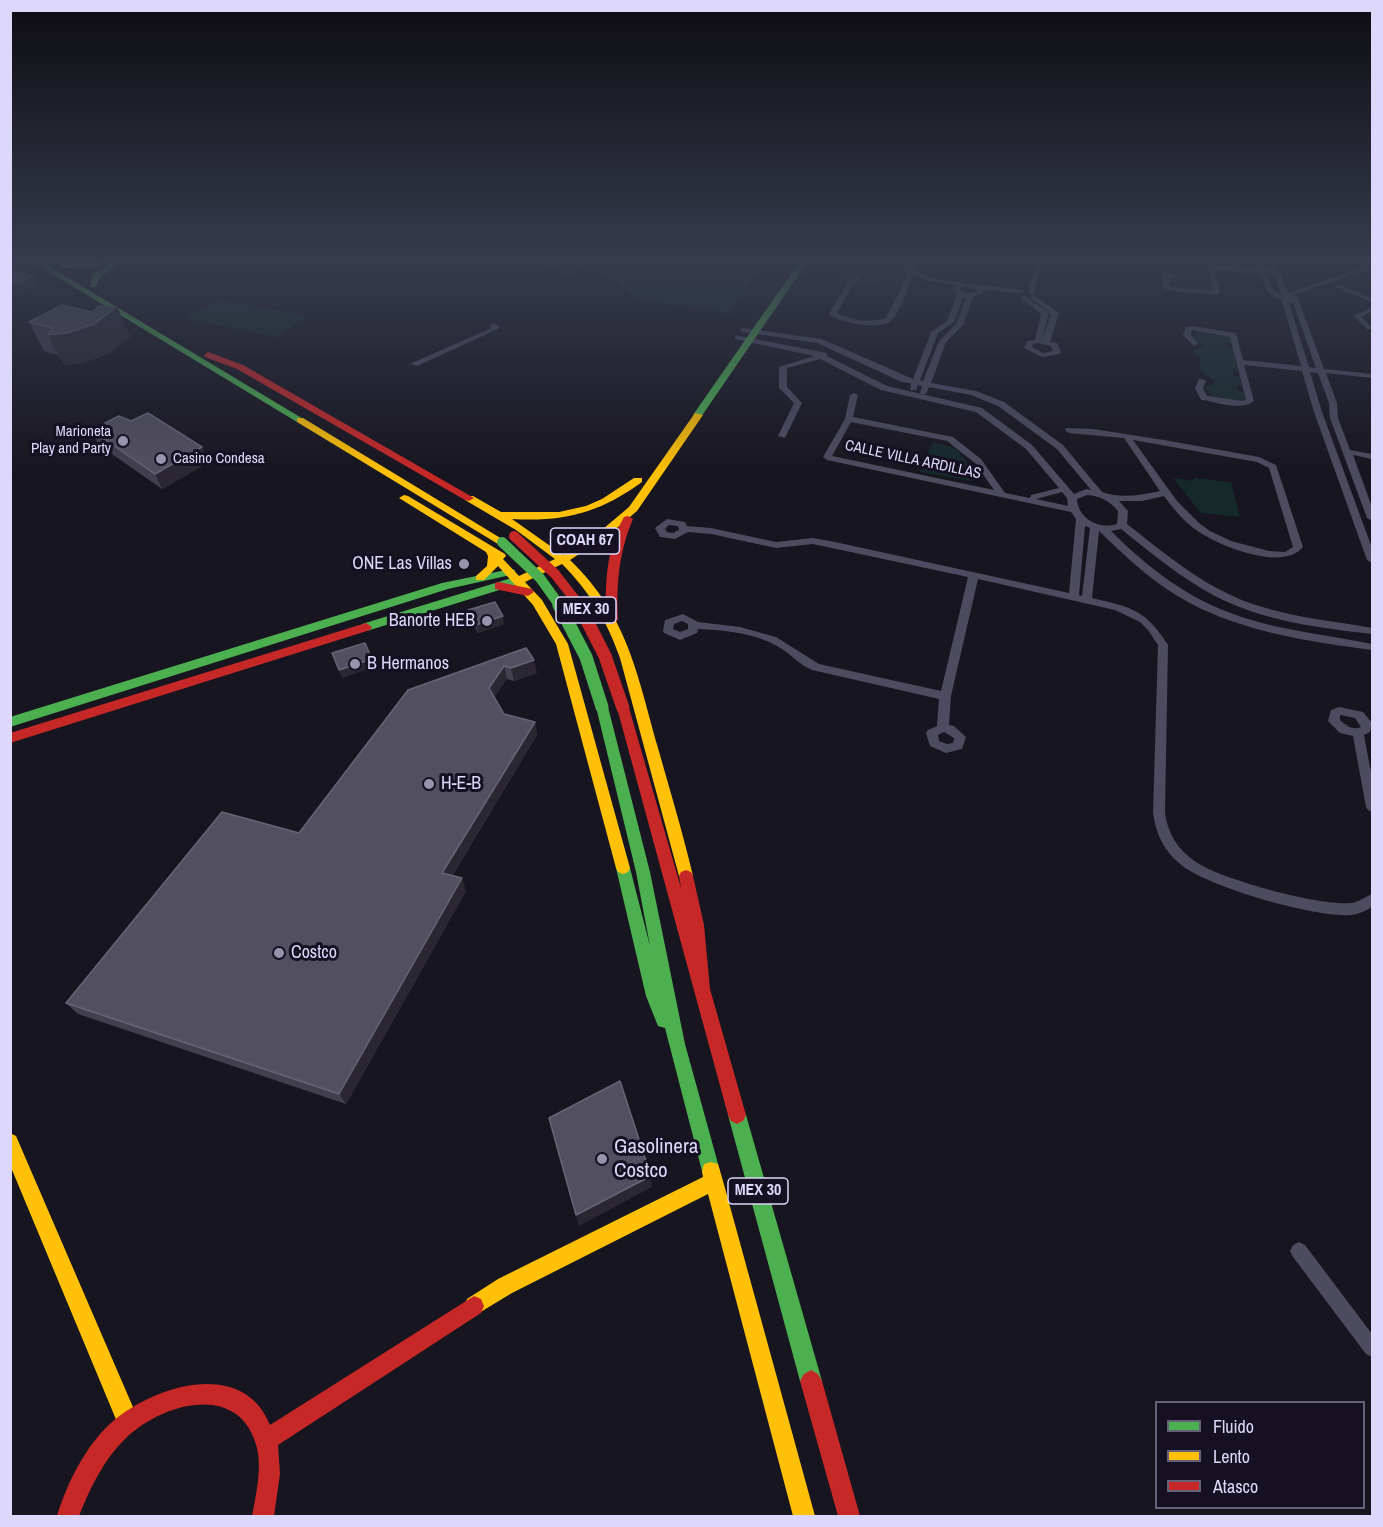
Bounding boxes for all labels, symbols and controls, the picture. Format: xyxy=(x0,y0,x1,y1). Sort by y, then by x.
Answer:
place label: Marioneta Play and Party xyxy=(31,423,111,458)
marker: Marioneta Play and Party xyxy=(116,434,130,448)
street label: CALLE VILLA ARDILLAS xyxy=(843,437,983,483)
place label: Casino Condesa xyxy=(173,450,265,468)
marker: Casino Condesa xyxy=(154,452,168,466)
road number: COAH 67 xyxy=(550,528,620,554)
place label: ONE Las Villas xyxy=(352,553,452,575)
marker: ONE Las Villas xyxy=(457,557,471,571)
road number: MEX 30 xyxy=(556,597,616,623)
place label: Banorte HEB xyxy=(389,610,475,632)
marker: Banorte HEB xyxy=(480,614,494,628)
place label: B Hermanos xyxy=(367,653,449,675)
marker: B Hermanos xyxy=(348,657,362,671)
place label: H-E-B xyxy=(441,773,481,795)
marker: H-E-B xyxy=(422,777,436,791)
place label: Costco xyxy=(291,942,337,964)
marker: Costco xyxy=(272,946,286,960)
place label: Gasolinera Costco xyxy=(614,1134,698,1184)
marker: Gasolinera Costco xyxy=(595,1152,609,1166)
road number: MEX 30 xyxy=(728,1178,788,1204)
legend xyxy=(1155,1401,1365,1509)
text: Fluido xyxy=(1213,1414,1254,1439)
text: Lento xyxy=(1213,1444,1250,1469)
text: Atasco xyxy=(1213,1474,1258,1499)

